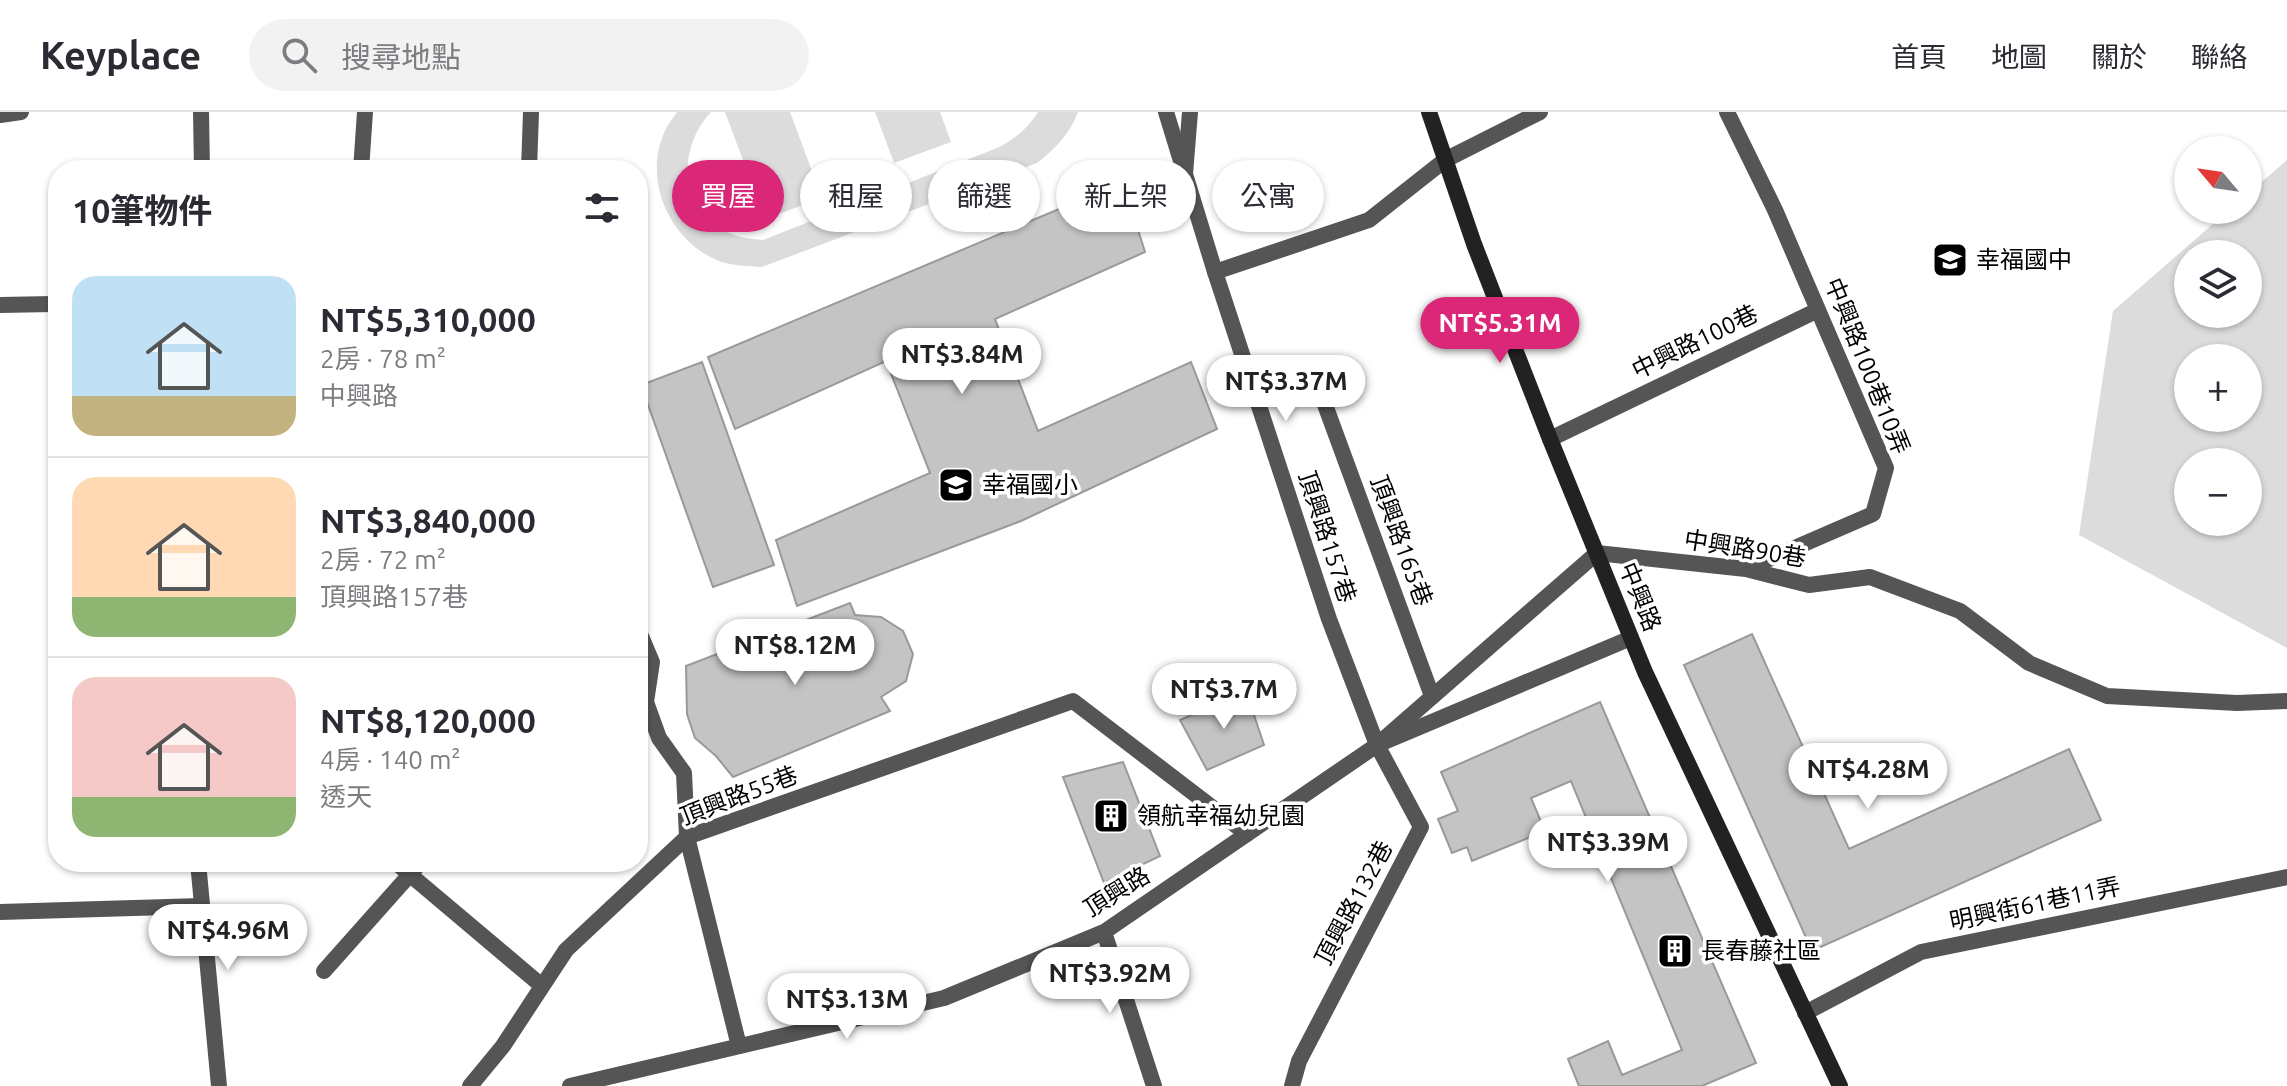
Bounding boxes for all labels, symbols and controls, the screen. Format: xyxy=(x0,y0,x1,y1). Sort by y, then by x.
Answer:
search box xyxy=(249,19,809,91)
icon: search xyxy=(277,33,321,77)
text: Keyplace xyxy=(40,34,201,76)
text: 搜尋地點 xyxy=(341,40,461,74)
text: 首頁 xyxy=(1891,41,1947,72)
text: 地圖 xyxy=(1991,41,2047,72)
text: 關於 xyxy=(2091,41,2147,72)
text: 聯絡 xyxy=(2191,41,2247,72)
north arrow xyxy=(2174,136,2262,224)
map controls xyxy=(2174,136,2262,536)
chip: 買屋 xyxy=(672,160,784,232)
chip: 租屋 xyxy=(800,160,912,232)
chip: 篩選 xyxy=(928,160,1040,232)
chip: 新上架 xyxy=(1056,160,1196,232)
chip: 公寓 xyxy=(1212,160,1324,232)
icon: filters xyxy=(580,186,624,230)
text: 10筆物件 xyxy=(72,191,212,229)
button: layers xyxy=(2174,240,2262,328)
school or university icon: 幸福國中 xyxy=(1931,241,1969,279)
place label: 幸福國中 xyxy=(1976,246,2072,273)
street label: 中興路100巷10弄 xyxy=(1820,274,1915,458)
pin: NT$5.31M xyxy=(1417,297,1583,365)
street label: 中興路100巷 xyxy=(1627,299,1762,384)
text: NT$5,310,000 xyxy=(320,300,536,338)
icon: home xyxy=(136,308,232,404)
text: NT$5.31M xyxy=(1438,308,1562,337)
pin: NT$3.84M xyxy=(879,328,1045,396)
text: NT$3.84M xyxy=(900,339,1024,368)
text: 2房 · 78 m² xyxy=(320,344,446,373)
button: + xyxy=(2174,344,2262,432)
pin: NT$3.37M xyxy=(1203,355,1369,423)
text: NT$3.37M xyxy=(1224,366,1348,395)
text: 中興路 xyxy=(320,381,398,410)
button: − xyxy=(2174,448,2262,536)
school or university icon: 幸福國小 xyxy=(937,466,975,504)
street label: 頂興路157巷 xyxy=(1294,468,1361,606)
place label: 幸福國小 xyxy=(982,471,1078,498)
street label: 頂興路165巷 xyxy=(1365,472,1438,610)
text: NT$3,840,000 xyxy=(320,501,536,539)
icon: home xyxy=(136,509,232,605)
street label: 中興路90巷 xyxy=(1682,526,1808,571)
text: 2房 · 72 m² xyxy=(320,545,446,574)
street label: 中興路 xyxy=(1614,558,1666,635)
text: 頂興路157巷 xyxy=(320,582,468,611)
pin: NT$8.12M xyxy=(712,619,878,687)
text: NT$8.12M xyxy=(733,630,857,659)
pin: NT$3.7M xyxy=(1150,663,1298,731)
text: NT$3.7M xyxy=(1170,674,1278,703)
text: NT$8,120,000 xyxy=(320,701,536,739)
icon: home xyxy=(136,709,232,805)
pin: NT$4.28M xyxy=(1785,743,1951,811)
text: 4房 · 140 m² xyxy=(320,745,461,774)
text: NT$4.28M xyxy=(1806,754,1930,783)
street label: 頂興路55巷 xyxy=(677,761,801,830)
text: 透天 xyxy=(320,782,372,811)
building icon: 領航幸福幼兒園 xyxy=(1092,797,1130,835)
place label: 領航幸福幼兒園 xyxy=(1137,802,1305,829)
pin: NT$3.39M xyxy=(1525,816,1691,884)
text: NT$3.39M xyxy=(1546,827,1670,856)
street label: 頂興路132巷 xyxy=(1310,836,1398,969)
street label: 頂興路 xyxy=(1079,861,1154,922)
street label: 明興街61巷11弄 xyxy=(1947,872,2123,935)
pin: NT$4.96M xyxy=(145,904,311,972)
text: NT$4.96M xyxy=(166,915,290,944)
building icon: 長春藤社區 xyxy=(1656,932,1694,970)
place label: 長春藤社區 xyxy=(1701,937,1821,964)
pin: NT$3.92M xyxy=(1027,947,1193,1015)
text: NT$3.92M xyxy=(1048,958,1172,987)
pin: NT$3.13M xyxy=(764,973,930,1041)
text: NT$3.13M xyxy=(785,984,909,1013)

